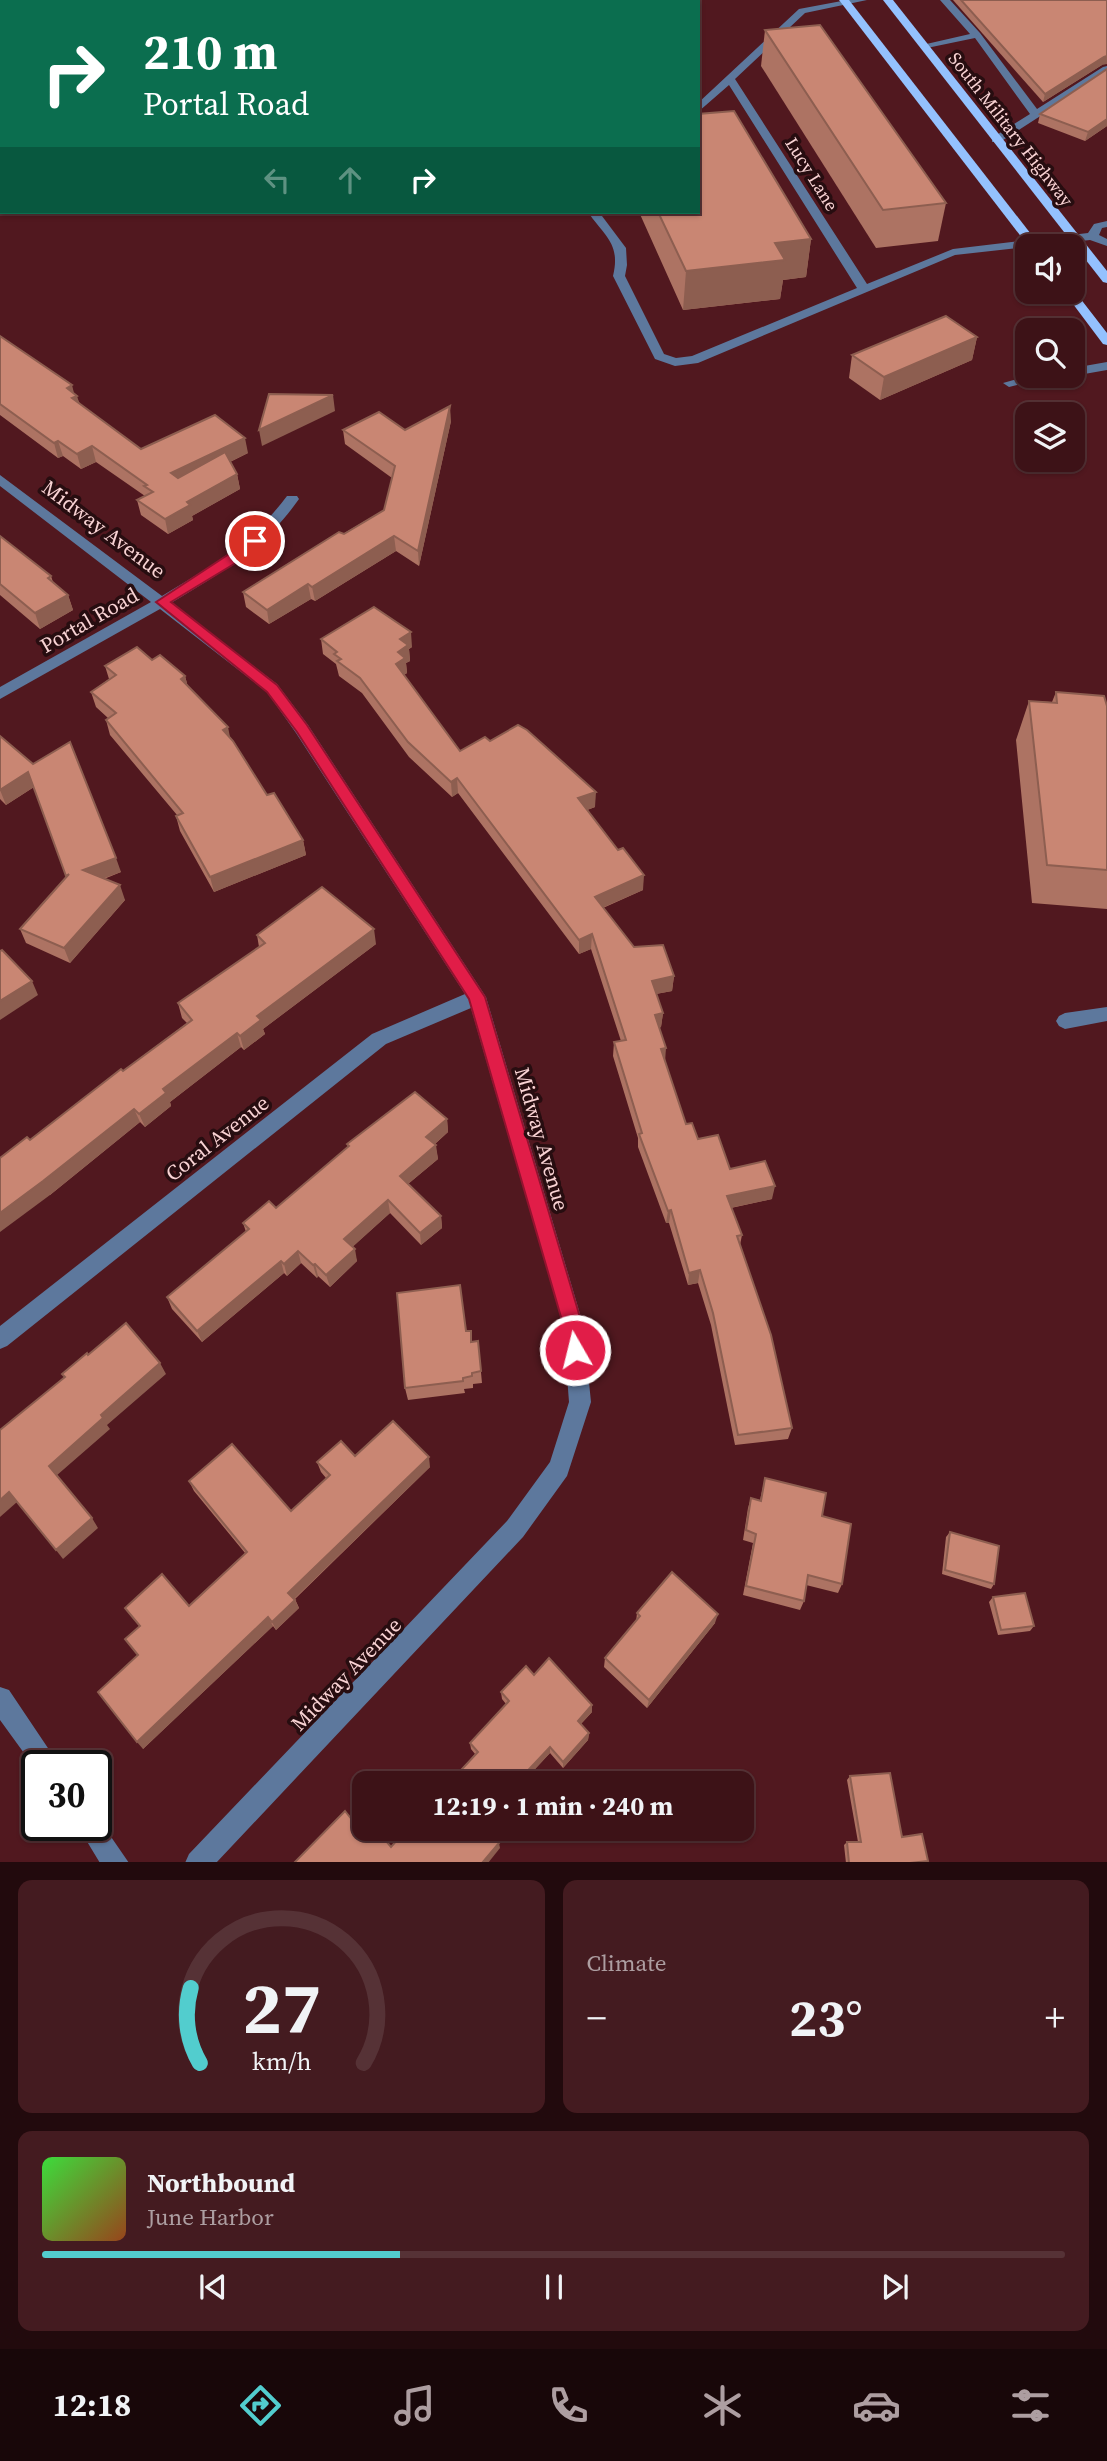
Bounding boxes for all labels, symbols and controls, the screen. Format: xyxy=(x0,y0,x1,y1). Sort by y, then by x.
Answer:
text: 210 m xyxy=(143,18,278,85)
icon: right xyxy=(28,28,119,119)
street label: South Military Highway xyxy=(943,47,1080,212)
text: Portal Road xyxy=(143,82,309,126)
street label: Lucy Lane xyxy=(779,132,845,216)
icon: left xyxy=(258,161,296,199)
icon: ahead xyxy=(331,161,369,199)
icon: right xyxy=(404,161,442,199)
map controls xyxy=(1015,234,1085,472)
button: sound xyxy=(1015,234,1085,304)
button: search xyxy=(1015,318,1085,388)
button: layers xyxy=(1015,402,1085,472)
street label: Midway Avenue xyxy=(36,473,172,585)
pin xyxy=(225,511,285,571)
icon: arrive xyxy=(236,522,274,560)
street label: Portal Road xyxy=(35,580,144,660)
street label: Midway Avenue xyxy=(508,1064,576,1214)
street label: Coral Avenue xyxy=(159,1088,275,1188)
position arrow xyxy=(538,1313,612,1387)
street label: Midway Avenue xyxy=(284,1611,408,1737)
speed limit sign: 30 xyxy=(21,1750,112,1841)
text: 12:19 · 1 min · 240 m xyxy=(433,1788,673,1824)
text: Climate xyxy=(587,1947,666,1979)
text: 27 xyxy=(242,1958,321,2057)
text: 23° xyxy=(789,1982,862,2053)
text: − xyxy=(587,1992,607,2044)
text: + xyxy=(1045,1992,1065,2044)
text: km/h xyxy=(251,2043,311,2077)
text: Northbound xyxy=(147,2165,295,2201)
text: June Harbor xyxy=(147,2201,274,2233)
icon: previous xyxy=(194,2268,232,2306)
icon: pause xyxy=(535,2268,573,2306)
icon: next xyxy=(876,2268,914,2306)
icon: directions xyxy=(236,2381,285,2430)
icon: music xyxy=(390,2381,439,2430)
icon: phone xyxy=(544,2381,593,2430)
icon: climate xyxy=(698,2381,747,2430)
icon: car xyxy=(852,2381,901,2430)
icon: filters xyxy=(1006,2381,1055,2430)
text: 12:18 xyxy=(52,2383,131,2427)

